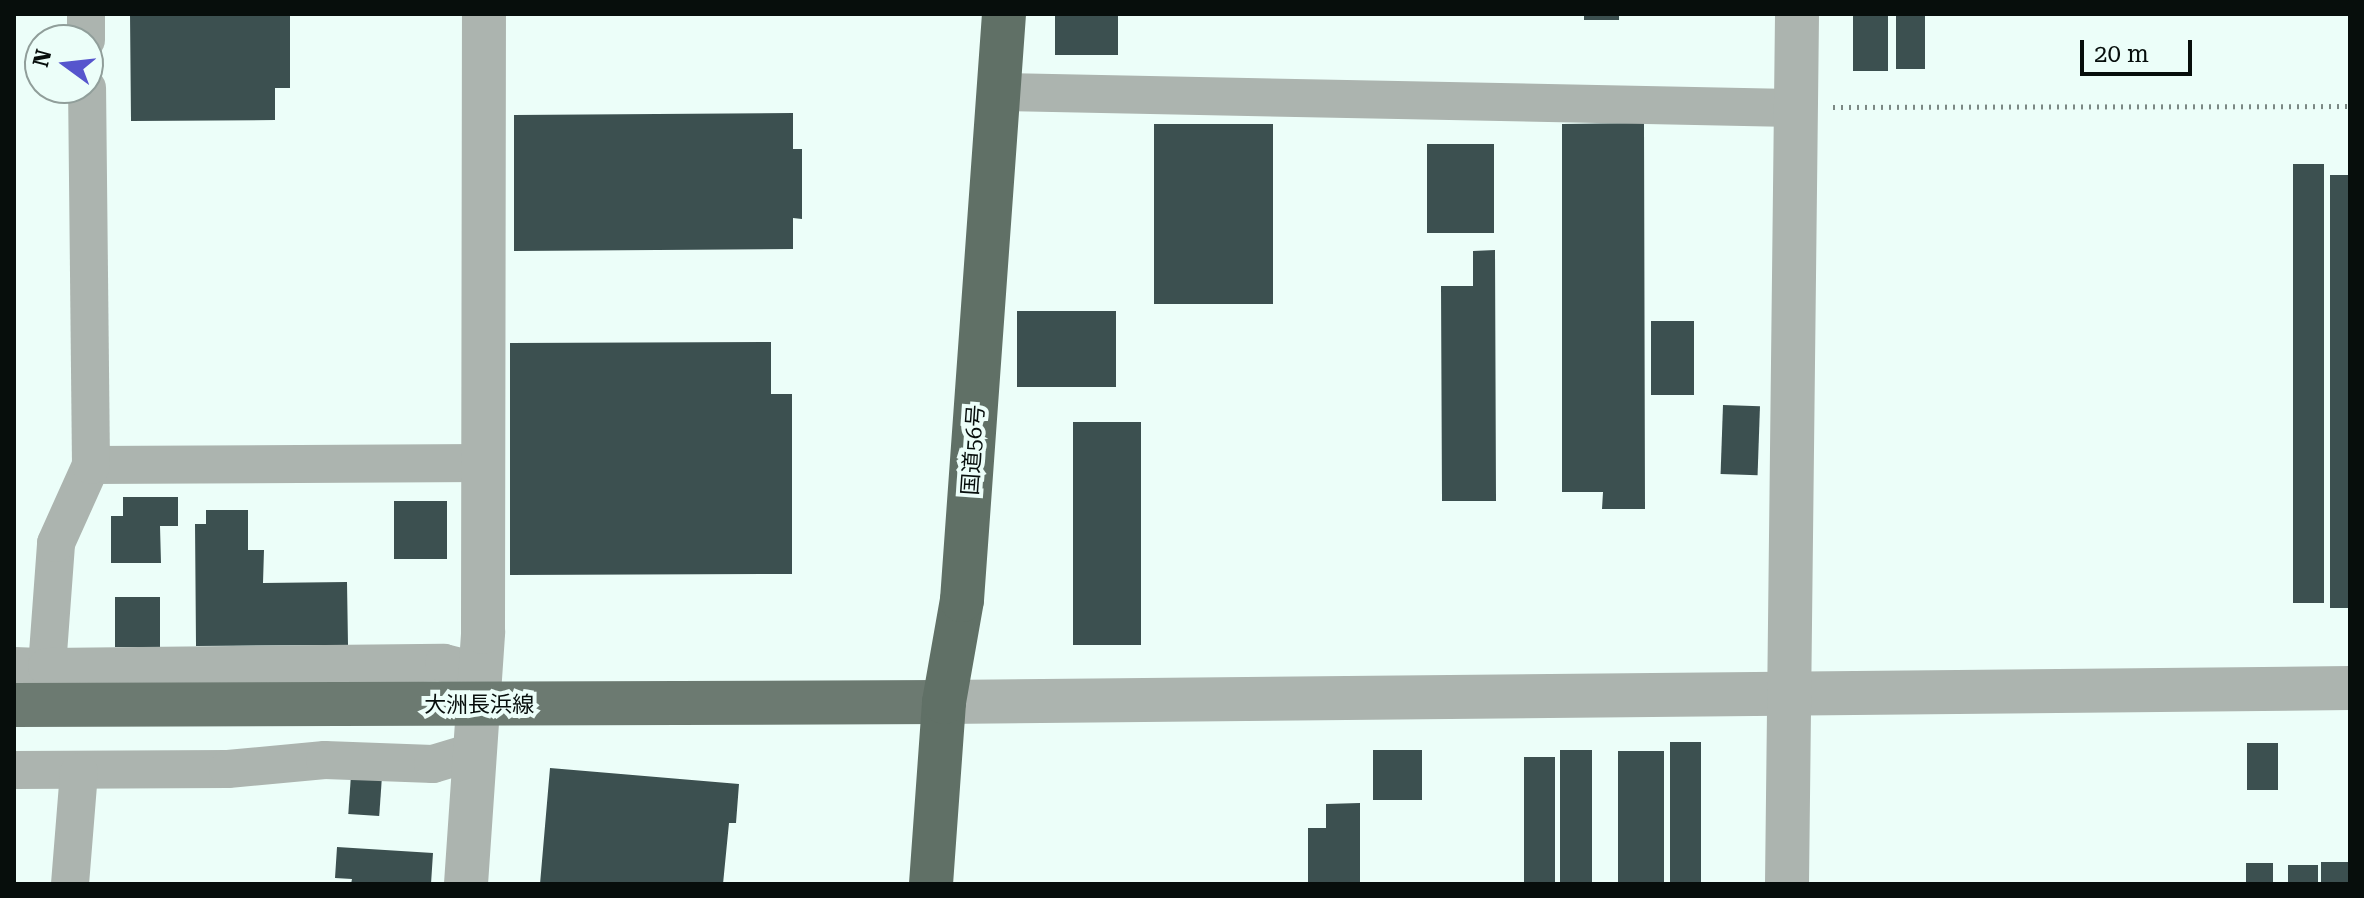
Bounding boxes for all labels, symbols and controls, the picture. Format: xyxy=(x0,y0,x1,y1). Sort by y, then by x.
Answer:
north arrow xyxy=(24,24,104,104)
scale bar xyxy=(2084,24,2196,74)
text: 20 m xyxy=(2094,40,2149,68)
text: N xyxy=(28,47,57,70)
street label: 国道56号 xyxy=(957,404,989,496)
street label: 大洲長浜線 xyxy=(424,692,534,718)

